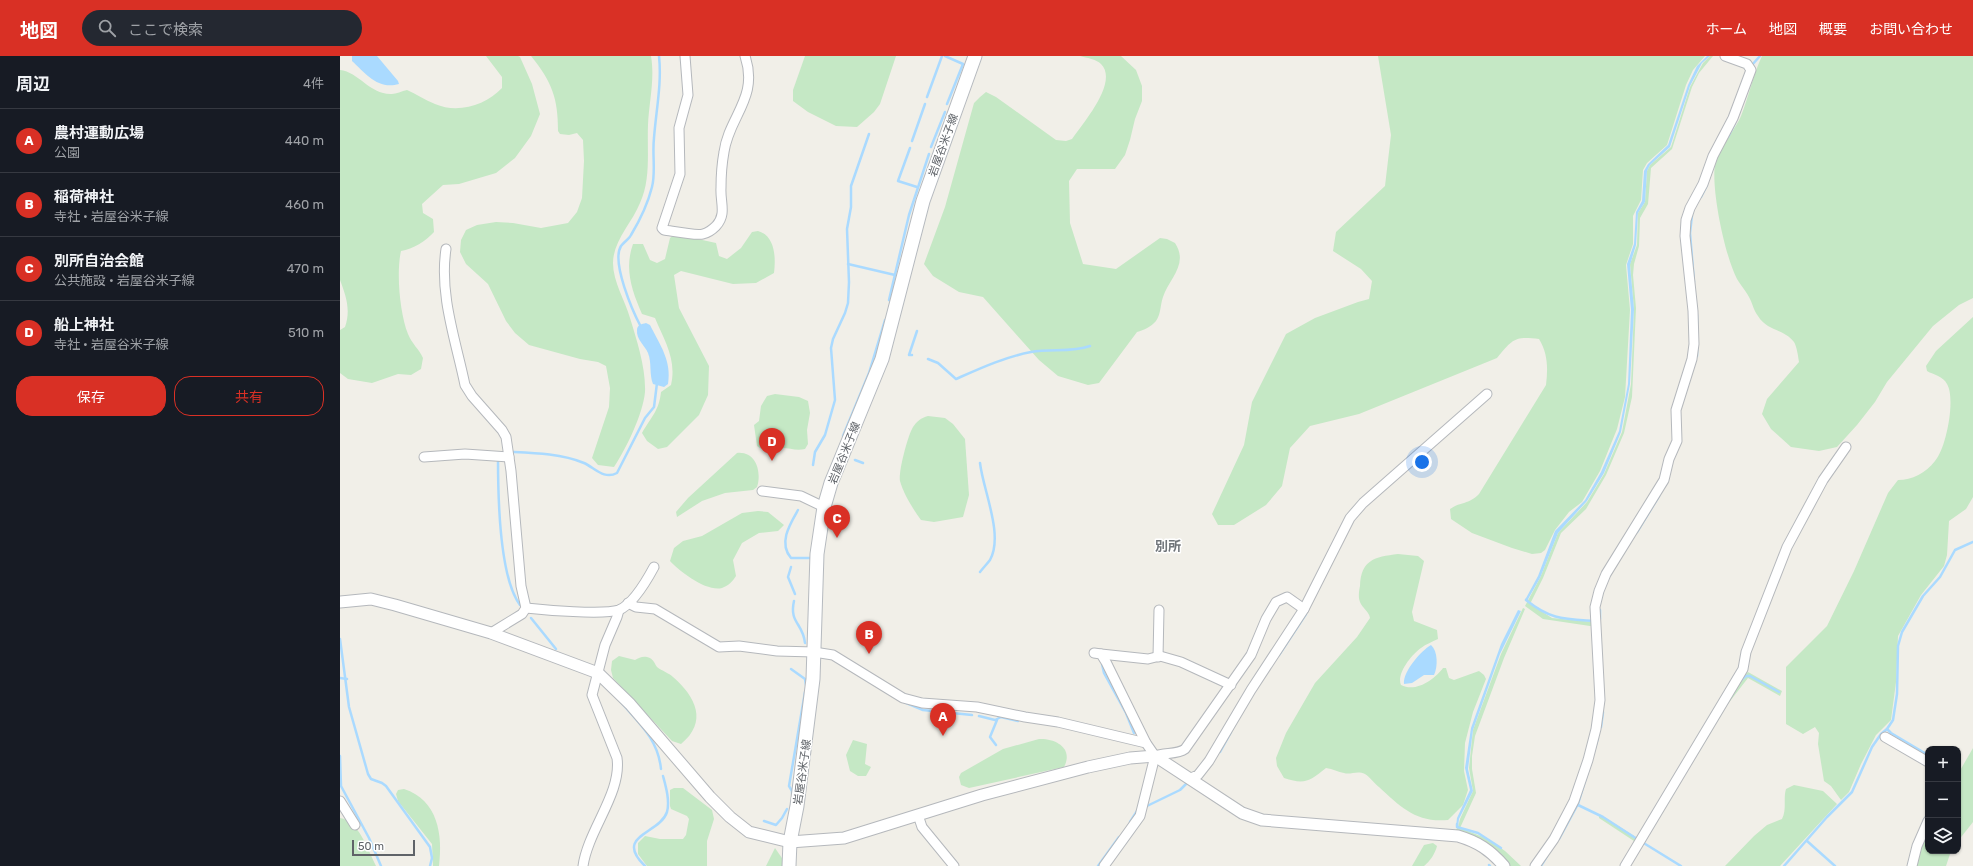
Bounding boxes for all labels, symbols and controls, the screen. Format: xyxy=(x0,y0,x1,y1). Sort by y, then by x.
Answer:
search box xyxy=(82,10,362,46)
icon: search xyxy=(96,17,118,39)
text: 地図 xyxy=(20,19,58,42)
text: ここで検索 xyxy=(128,21,203,39)
text: ホーム xyxy=(1705,21,1747,38)
text: 地図 xyxy=(1769,21,1797,38)
text: 概要 xyxy=(1819,21,1847,38)
text: お問い合わせ xyxy=(1869,21,1953,38)
text: 周辺 xyxy=(16,74,50,94)
text: 4件 xyxy=(303,76,324,91)
street label: 岩屋谷米子線 xyxy=(926,112,961,178)
text: 農村運動広場 xyxy=(54,124,144,142)
text: A xyxy=(24,133,34,148)
text: 440 m xyxy=(285,133,324,148)
text: 公園 xyxy=(54,145,80,160)
text: 稲荷神社 xyxy=(54,188,114,206)
text: B xyxy=(24,197,34,212)
text: 460 m xyxy=(285,197,324,212)
text: 寺社 · 岩屋谷米子線 xyxy=(54,209,169,224)
text: 別所自治会館 xyxy=(54,252,144,270)
text: C xyxy=(24,261,34,276)
text: 470 m xyxy=(286,261,324,276)
text: 公共施設 · 岩屋谷米子線 xyxy=(54,273,195,288)
text: 船上神社 xyxy=(54,316,114,334)
text: D xyxy=(24,325,34,340)
text: 510 m xyxy=(288,325,324,340)
text: 寺社 · 岩屋谷米子線 xyxy=(54,337,169,352)
button: 保存 xyxy=(16,376,166,416)
button: 共有 xyxy=(174,376,324,416)
street label: 岩屋谷米子線 xyxy=(826,420,863,486)
pin: D xyxy=(759,428,785,461)
your location xyxy=(1412,452,1432,472)
pin: C xyxy=(824,505,850,538)
district label: 別所 xyxy=(1155,539,1181,554)
pin: B xyxy=(856,621,882,654)
pin: A xyxy=(930,703,956,736)
street label: 岩屋谷米子線 xyxy=(791,738,814,806)
map controls xyxy=(1925,746,1961,854)
button: + xyxy=(1925,746,1961,782)
button: − xyxy=(1925,782,1961,818)
button: layers xyxy=(1925,818,1961,854)
scale bar xyxy=(352,838,415,857)
text: 50 m xyxy=(358,840,384,853)

